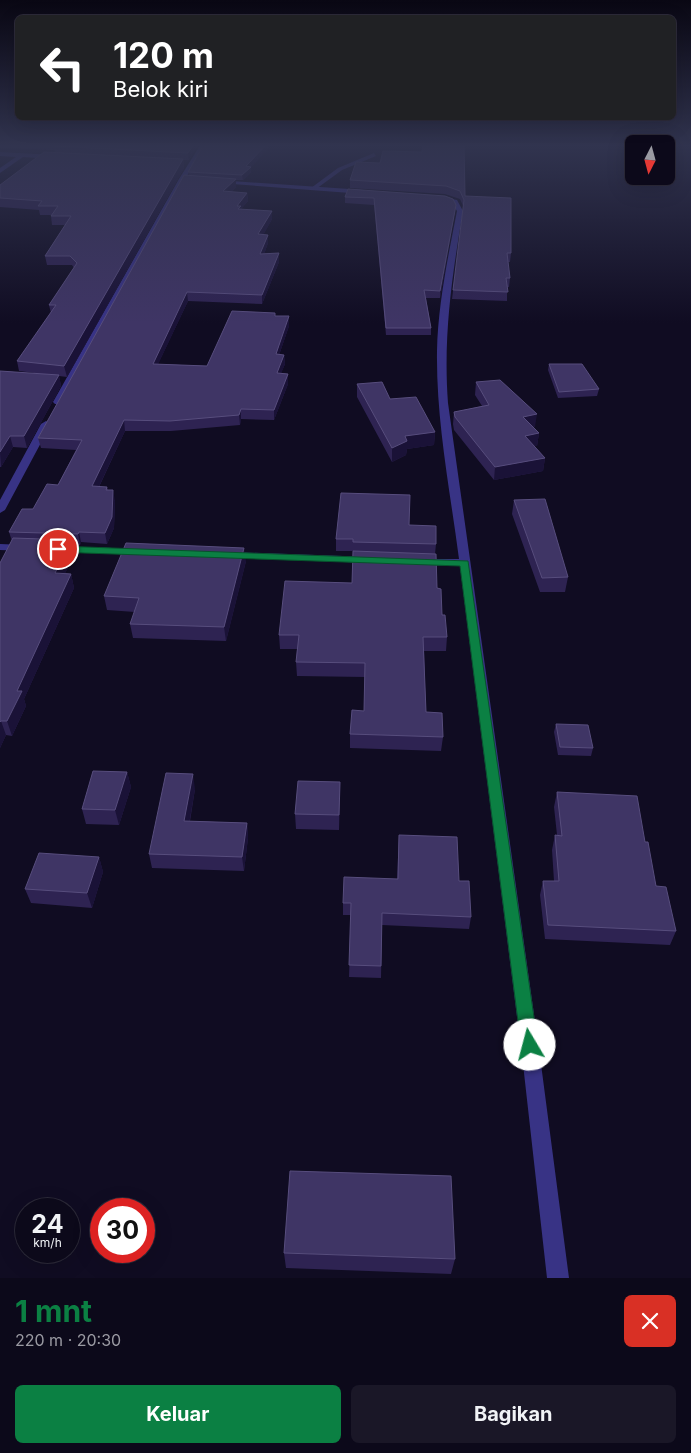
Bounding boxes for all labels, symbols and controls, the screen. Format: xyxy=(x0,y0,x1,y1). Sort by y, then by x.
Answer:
text: 120 m xyxy=(113,34,214,76)
icon: left xyxy=(30,35,95,100)
text: Belok kiri xyxy=(113,76,208,102)
north arrow xyxy=(625,135,675,185)
map controls xyxy=(625,135,675,185)
pin xyxy=(37,528,79,570)
icon: arrive xyxy=(44,535,72,563)
position arrow xyxy=(503,1018,555,1070)
speed limit sign: 30 xyxy=(90,1198,155,1263)
text: 24 xyxy=(31,1209,64,1239)
text: km/h xyxy=(33,1235,62,1250)
text: 1 mnt xyxy=(15,1293,92,1329)
button: close xyxy=(624,1295,676,1347)
text: 220 m · 20:30 xyxy=(15,1330,121,1350)
button: Keluar xyxy=(15,1385,341,1443)
button: Bagikan xyxy=(351,1385,676,1443)

